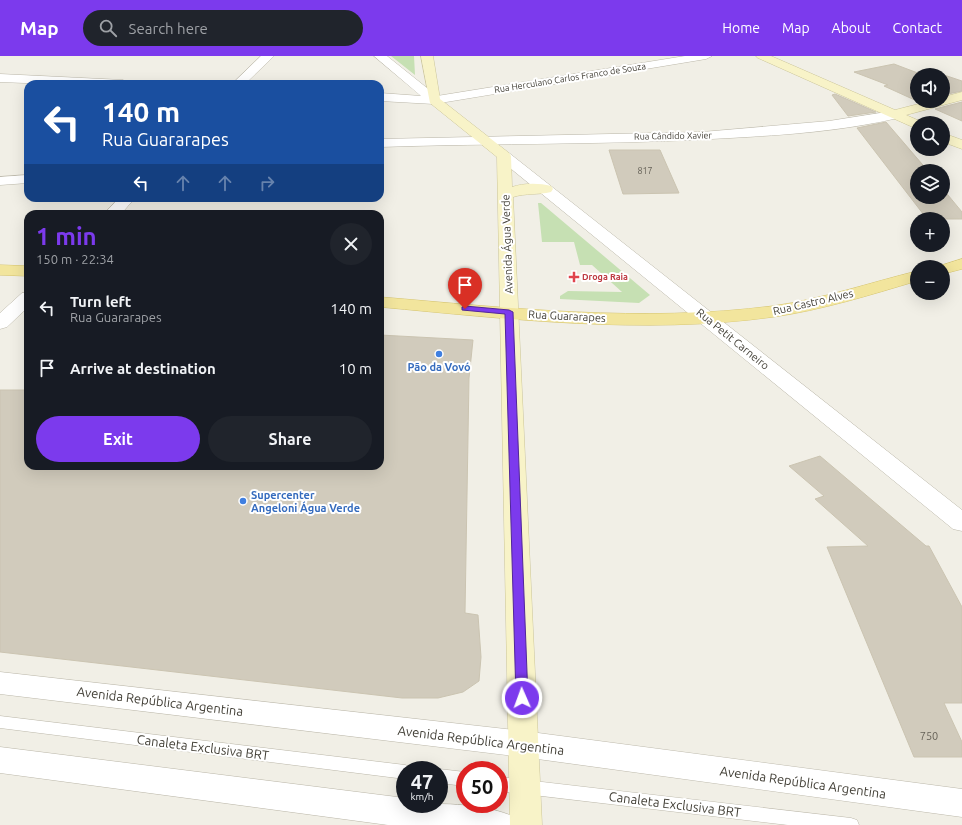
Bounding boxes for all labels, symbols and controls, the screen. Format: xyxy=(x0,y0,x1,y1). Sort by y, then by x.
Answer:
search box xyxy=(83,10,363,46)
text: Map xyxy=(20,17,59,39)
icon: search xyxy=(97,17,119,39)
text: Search here xyxy=(129,20,208,37)
text: Home xyxy=(722,20,760,36)
text: Map xyxy=(782,20,810,36)
text: About xyxy=(832,20,871,36)
text: Contact xyxy=(893,20,942,36)
street label: Rua Herculano Carlos Franco de Souza xyxy=(493,61,647,95)
map controls xyxy=(910,68,950,300)
button: sound xyxy=(910,68,950,108)
icon: left xyxy=(36,96,88,148)
text: 140 m xyxy=(102,96,180,127)
button: search xyxy=(910,116,950,156)
text: Rua Guararapes xyxy=(102,129,229,149)
street label: Rua Cândido Xavier xyxy=(634,130,713,142)
button: layers xyxy=(910,164,950,204)
house number: 817 xyxy=(637,166,653,176)
icon: left xyxy=(130,172,152,194)
icon: ahead xyxy=(172,172,194,194)
icon: ahead xyxy=(214,172,236,194)
icon: right xyxy=(256,172,278,194)
street label: Avenida Água Verde xyxy=(498,194,515,294)
button: + xyxy=(910,212,950,252)
text: 1 min xyxy=(36,223,97,250)
button: close xyxy=(330,223,372,265)
text: 150 m · 22:34 xyxy=(36,252,114,266)
button: − xyxy=(910,260,950,300)
pin xyxy=(448,268,482,309)
marker: Droga Raia xyxy=(569,272,579,282)
place label: Droga Raia xyxy=(582,272,628,282)
icon: arrive xyxy=(454,274,476,296)
street label: Rua Castro Alves xyxy=(772,287,855,317)
text: Turn left xyxy=(70,293,131,310)
icon: left xyxy=(36,297,58,319)
text: 140 m xyxy=(330,300,372,317)
street label: Rua Petit Carneiro xyxy=(694,306,772,372)
street label: Rua Guararapes xyxy=(528,308,606,324)
text: Rua Guararapes xyxy=(70,310,162,324)
marker: Pão da Vovó xyxy=(434,349,444,359)
icon: arrive xyxy=(36,357,58,379)
text: Arrive at destination xyxy=(70,360,216,377)
text: 10 m xyxy=(339,360,372,377)
place label: Pão da Vovó xyxy=(407,361,471,373)
button: Exit xyxy=(36,416,200,462)
button: Share xyxy=(208,416,372,462)
place label: Supercenter Angeloni Água Verde xyxy=(251,489,360,514)
marker: Supercenter Angeloni Água Verde xyxy=(238,496,248,506)
position arrow xyxy=(501,677,543,719)
street label: Avenida República Argentina xyxy=(76,684,244,718)
street label: Avenida República Argentina xyxy=(397,723,565,757)
house number: 750 xyxy=(920,730,938,742)
street label: Canaleta Exclusiva BRT xyxy=(136,732,270,762)
speed limit sign: 50 xyxy=(456,761,508,813)
street label: Avenida República Argentina xyxy=(719,763,887,801)
text: 47 xyxy=(411,770,433,793)
street label: Canaleta Exclusiva BRT xyxy=(608,789,742,819)
text: km/h xyxy=(410,791,434,802)

